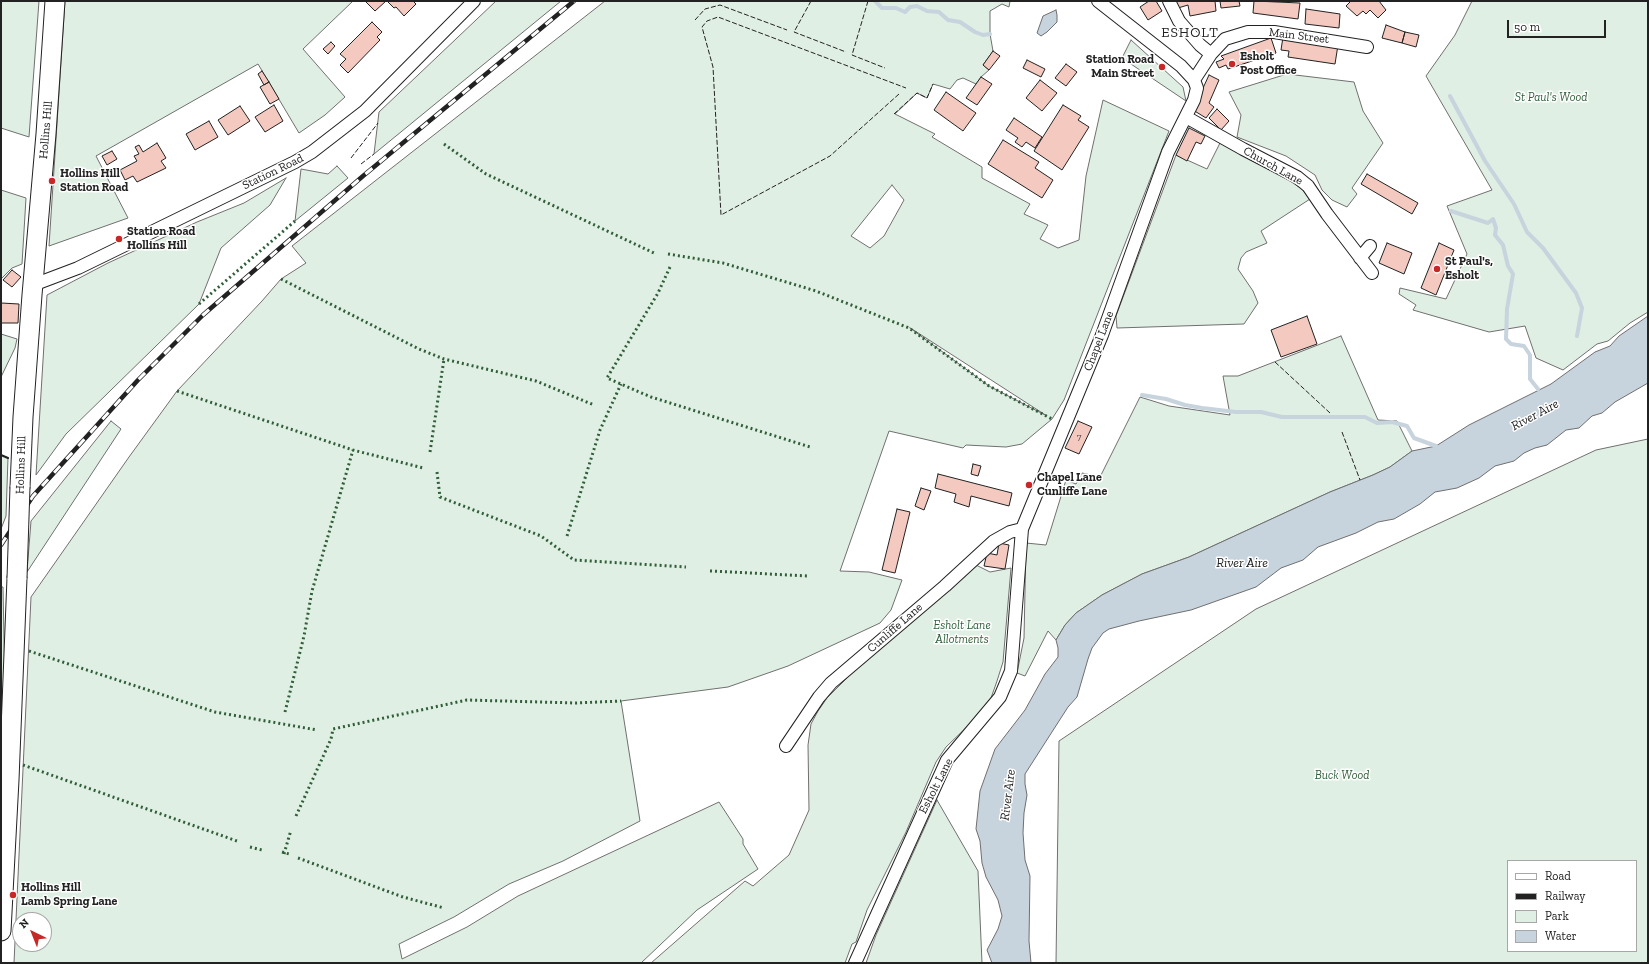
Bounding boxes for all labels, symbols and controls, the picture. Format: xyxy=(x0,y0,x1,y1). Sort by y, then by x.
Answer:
scale bar xyxy=(1509,12,1608,38)
text: 50 m xyxy=(1514,20,1540,34)
district label: ESHOLT xyxy=(1161,25,1219,41)
street label: Main Street xyxy=(1268,25,1330,47)
place label: Esholt Post Office xyxy=(1240,50,1297,78)
place label: Station Road Main Street xyxy=(1086,53,1154,81)
marker: Esholt Post Office xyxy=(1227,59,1237,69)
marker: Station Road Main Street xyxy=(1157,62,1167,72)
park label: St Paul's Wood xyxy=(1515,91,1587,105)
street label: Hollins Hill xyxy=(36,100,56,160)
street label: Church Lane xyxy=(1241,144,1305,188)
street label: Station Road xyxy=(240,151,306,193)
place label: Hollins Hill Station Road xyxy=(60,167,128,195)
marker: Hollins Hill Station Road xyxy=(47,176,57,186)
place label: Station Road Hollins Hill xyxy=(127,225,195,253)
marker: Station Road Hollins Hill xyxy=(114,234,124,244)
place label: St Paul's, Esholt xyxy=(1445,255,1493,283)
marker: St Paul's, Esholt xyxy=(1432,264,1442,274)
street label: Chapel Lane xyxy=(1081,309,1117,373)
water label: River Aire xyxy=(1509,396,1561,434)
house number: 7 xyxy=(1077,431,1081,443)
street label: Hollins Hill xyxy=(13,436,29,494)
place label: Chapel Lane Cunliffe Lane xyxy=(1037,471,1107,499)
marker: Chapel Lane Cunliffe Lane xyxy=(1024,480,1034,490)
water label: River Aire xyxy=(1216,555,1268,571)
street label: Cunliffe Lane xyxy=(864,600,926,656)
park label: Esholt Lane Allotments xyxy=(933,619,991,647)
street label: Esholt Lane xyxy=(916,756,956,816)
water label: River Aire xyxy=(997,768,1019,822)
park label: Buck Wood xyxy=(1315,769,1369,783)
legend xyxy=(1507,860,1637,952)
text: Road xyxy=(1545,869,1571,883)
place label: Hollins Hill Lamb Spring Lane xyxy=(21,881,117,909)
text: Railway xyxy=(1545,889,1586,903)
marker: Hollins Hill Lamb Spring Lane xyxy=(8,890,18,900)
text: Park xyxy=(1545,909,1569,923)
north arrow xyxy=(12,912,52,952)
text: N xyxy=(17,916,32,931)
text: Water xyxy=(1545,929,1577,943)

